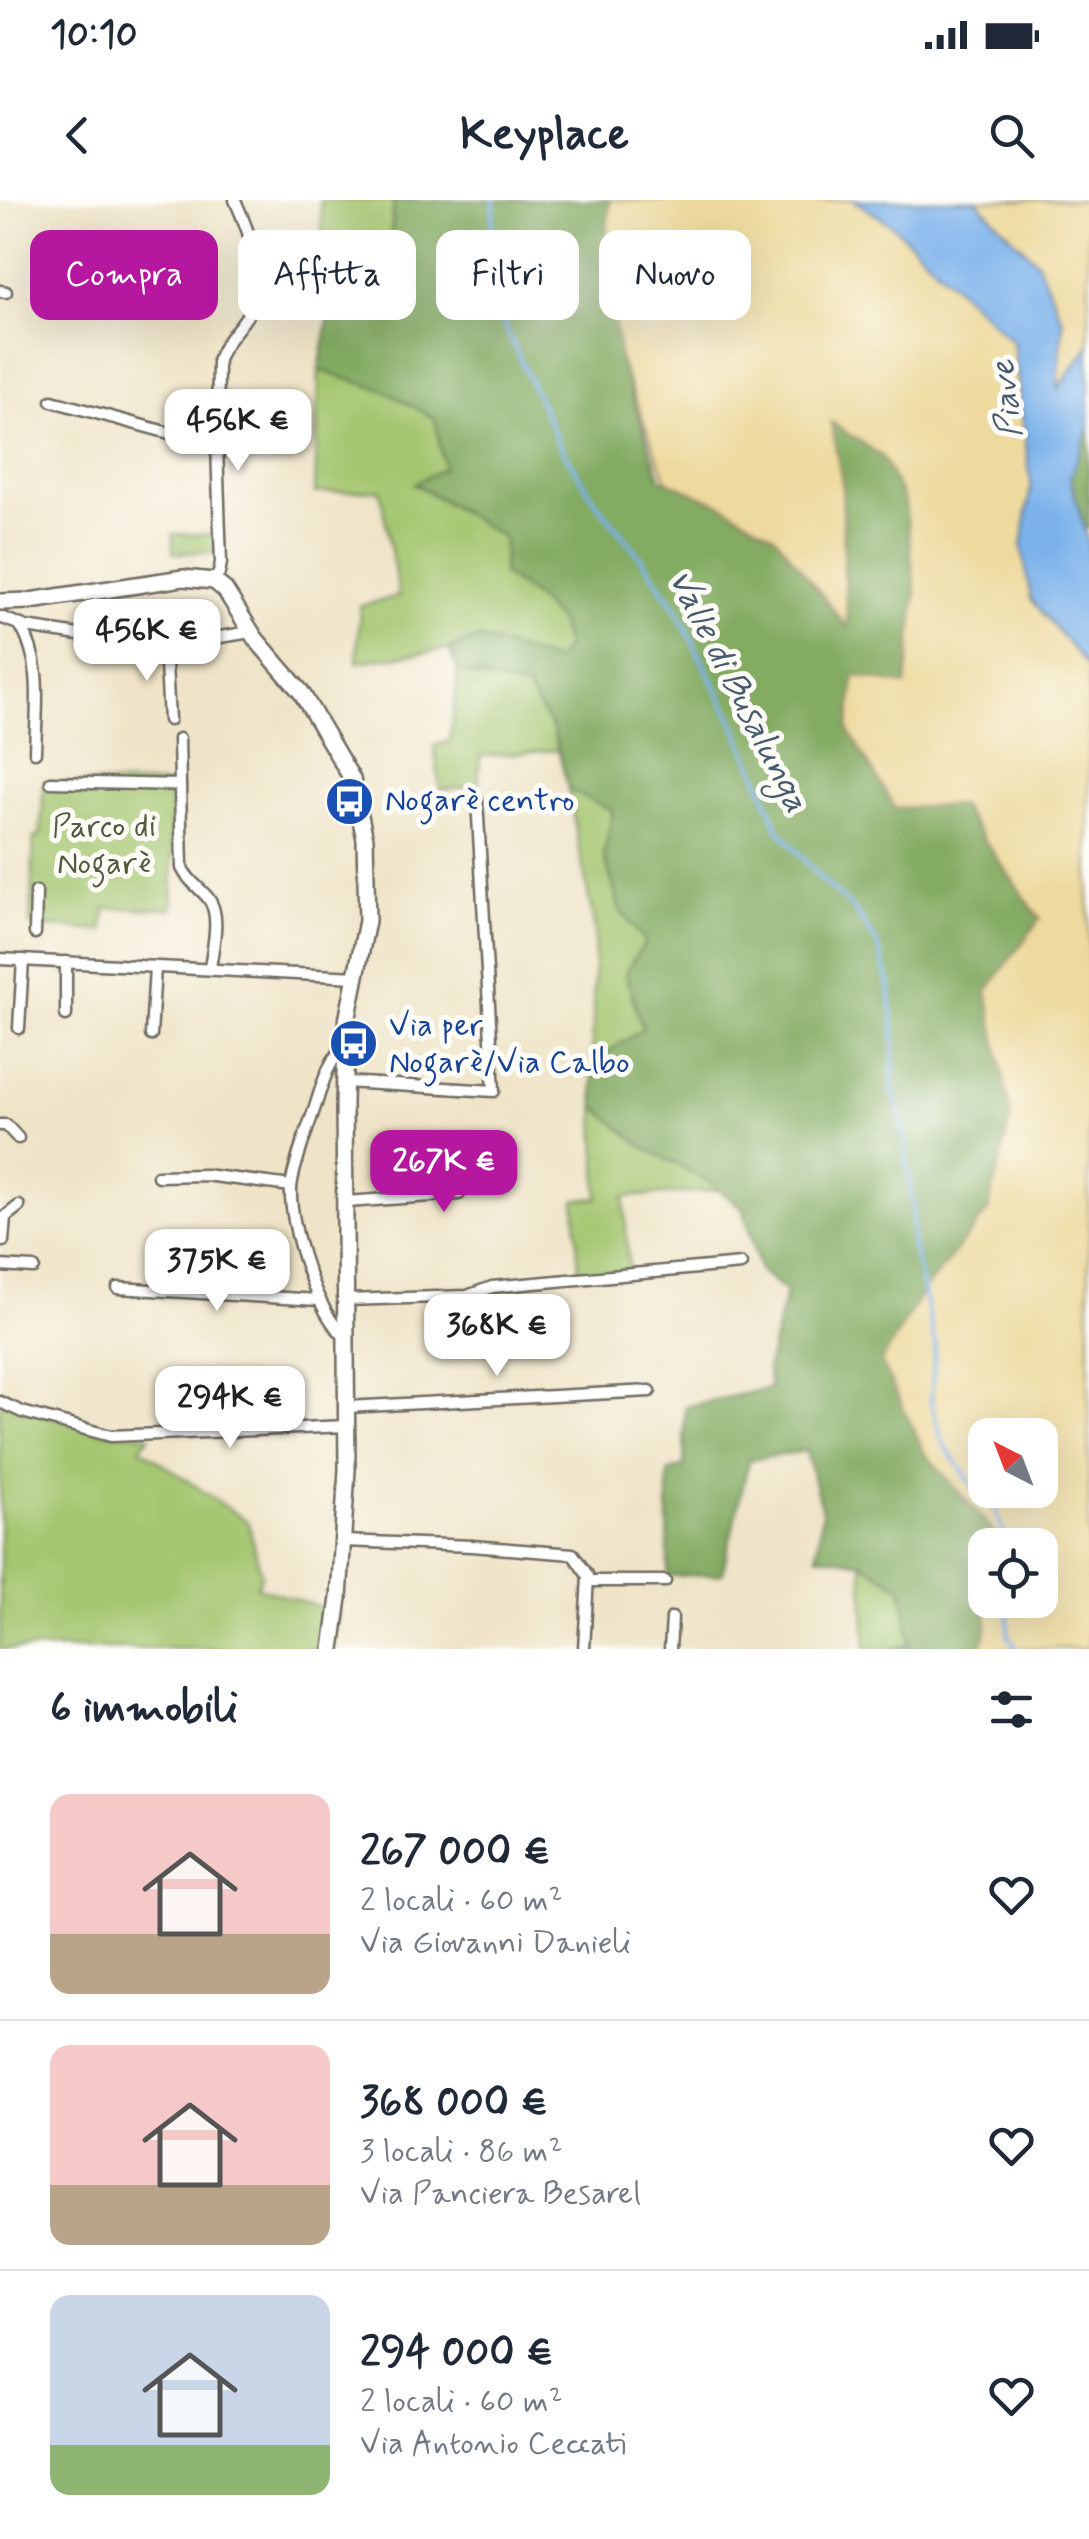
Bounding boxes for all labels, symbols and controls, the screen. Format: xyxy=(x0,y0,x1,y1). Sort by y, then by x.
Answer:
text: 10:10 xyxy=(50,11,138,60)
text: Keyplace xyxy=(460,106,629,165)
icon: back xyxy=(50,108,105,163)
icon: search xyxy=(984,108,1039,163)
chip: Compra xyxy=(30,230,218,320)
chip: Affitta xyxy=(238,230,416,320)
chip: Filtri xyxy=(436,230,579,320)
chip: Nuovo xyxy=(599,230,751,320)
water label: Piave xyxy=(980,357,1034,440)
pin: 456K € xyxy=(157,389,319,474)
text: 456K € xyxy=(187,400,289,442)
water label: Valle di Busalunga xyxy=(654,562,819,821)
pin: 456K € xyxy=(66,599,228,684)
text: 456K € xyxy=(96,610,198,652)
bus stop icon: Nogarè centro xyxy=(324,775,376,827)
place label: Nogarè centro xyxy=(385,780,575,825)
park label: Parco di Nogarè xyxy=(52,806,156,888)
place label: Via per Nogarè/Via Calbo xyxy=(389,1005,630,1087)
bus stop icon: Via per Nogarè/Via Calbo xyxy=(328,1018,380,1070)
pin: 267K € xyxy=(363,1130,525,1215)
text: 267K € xyxy=(392,1141,496,1183)
pin: 375K € xyxy=(136,1229,298,1314)
text: 375K € xyxy=(167,1240,267,1282)
pin: 368K € xyxy=(416,1294,578,1379)
text: 368K € xyxy=(446,1305,548,1347)
pin: 294K € xyxy=(149,1366,311,1451)
text: 294K € xyxy=(177,1377,283,1419)
north arrow xyxy=(968,1418,1058,1508)
map controls xyxy=(968,1418,1058,1618)
button: locate xyxy=(968,1528,1058,1618)
text: 6 immobili xyxy=(50,1682,238,1737)
icon: filters xyxy=(984,1682,1039,1737)
text: 267 000 € xyxy=(360,1825,550,1880)
icon: home xyxy=(130,1834,250,1954)
icon: heart xyxy=(984,1867,1039,1922)
text: 2 locali · 60 m² xyxy=(360,1880,563,1922)
text: Via Giovanni Danieli xyxy=(360,1922,631,1964)
text: 368 000 € xyxy=(360,2076,548,2131)
icon: home xyxy=(130,2085,250,2205)
icon: heart xyxy=(984,2118,1039,2173)
text: 3 locali · 86 m² xyxy=(360,2131,562,2173)
text: Via Panciera Besarel xyxy=(360,2173,641,2215)
text: 294 000 € xyxy=(360,2326,553,2381)
icon: home xyxy=(130,2335,250,2455)
icon: heart xyxy=(984,2368,1039,2423)
text: 2 locali · 60 m² xyxy=(360,2381,563,2423)
text: Via Antonio Ceccati xyxy=(360,2423,626,2465)

